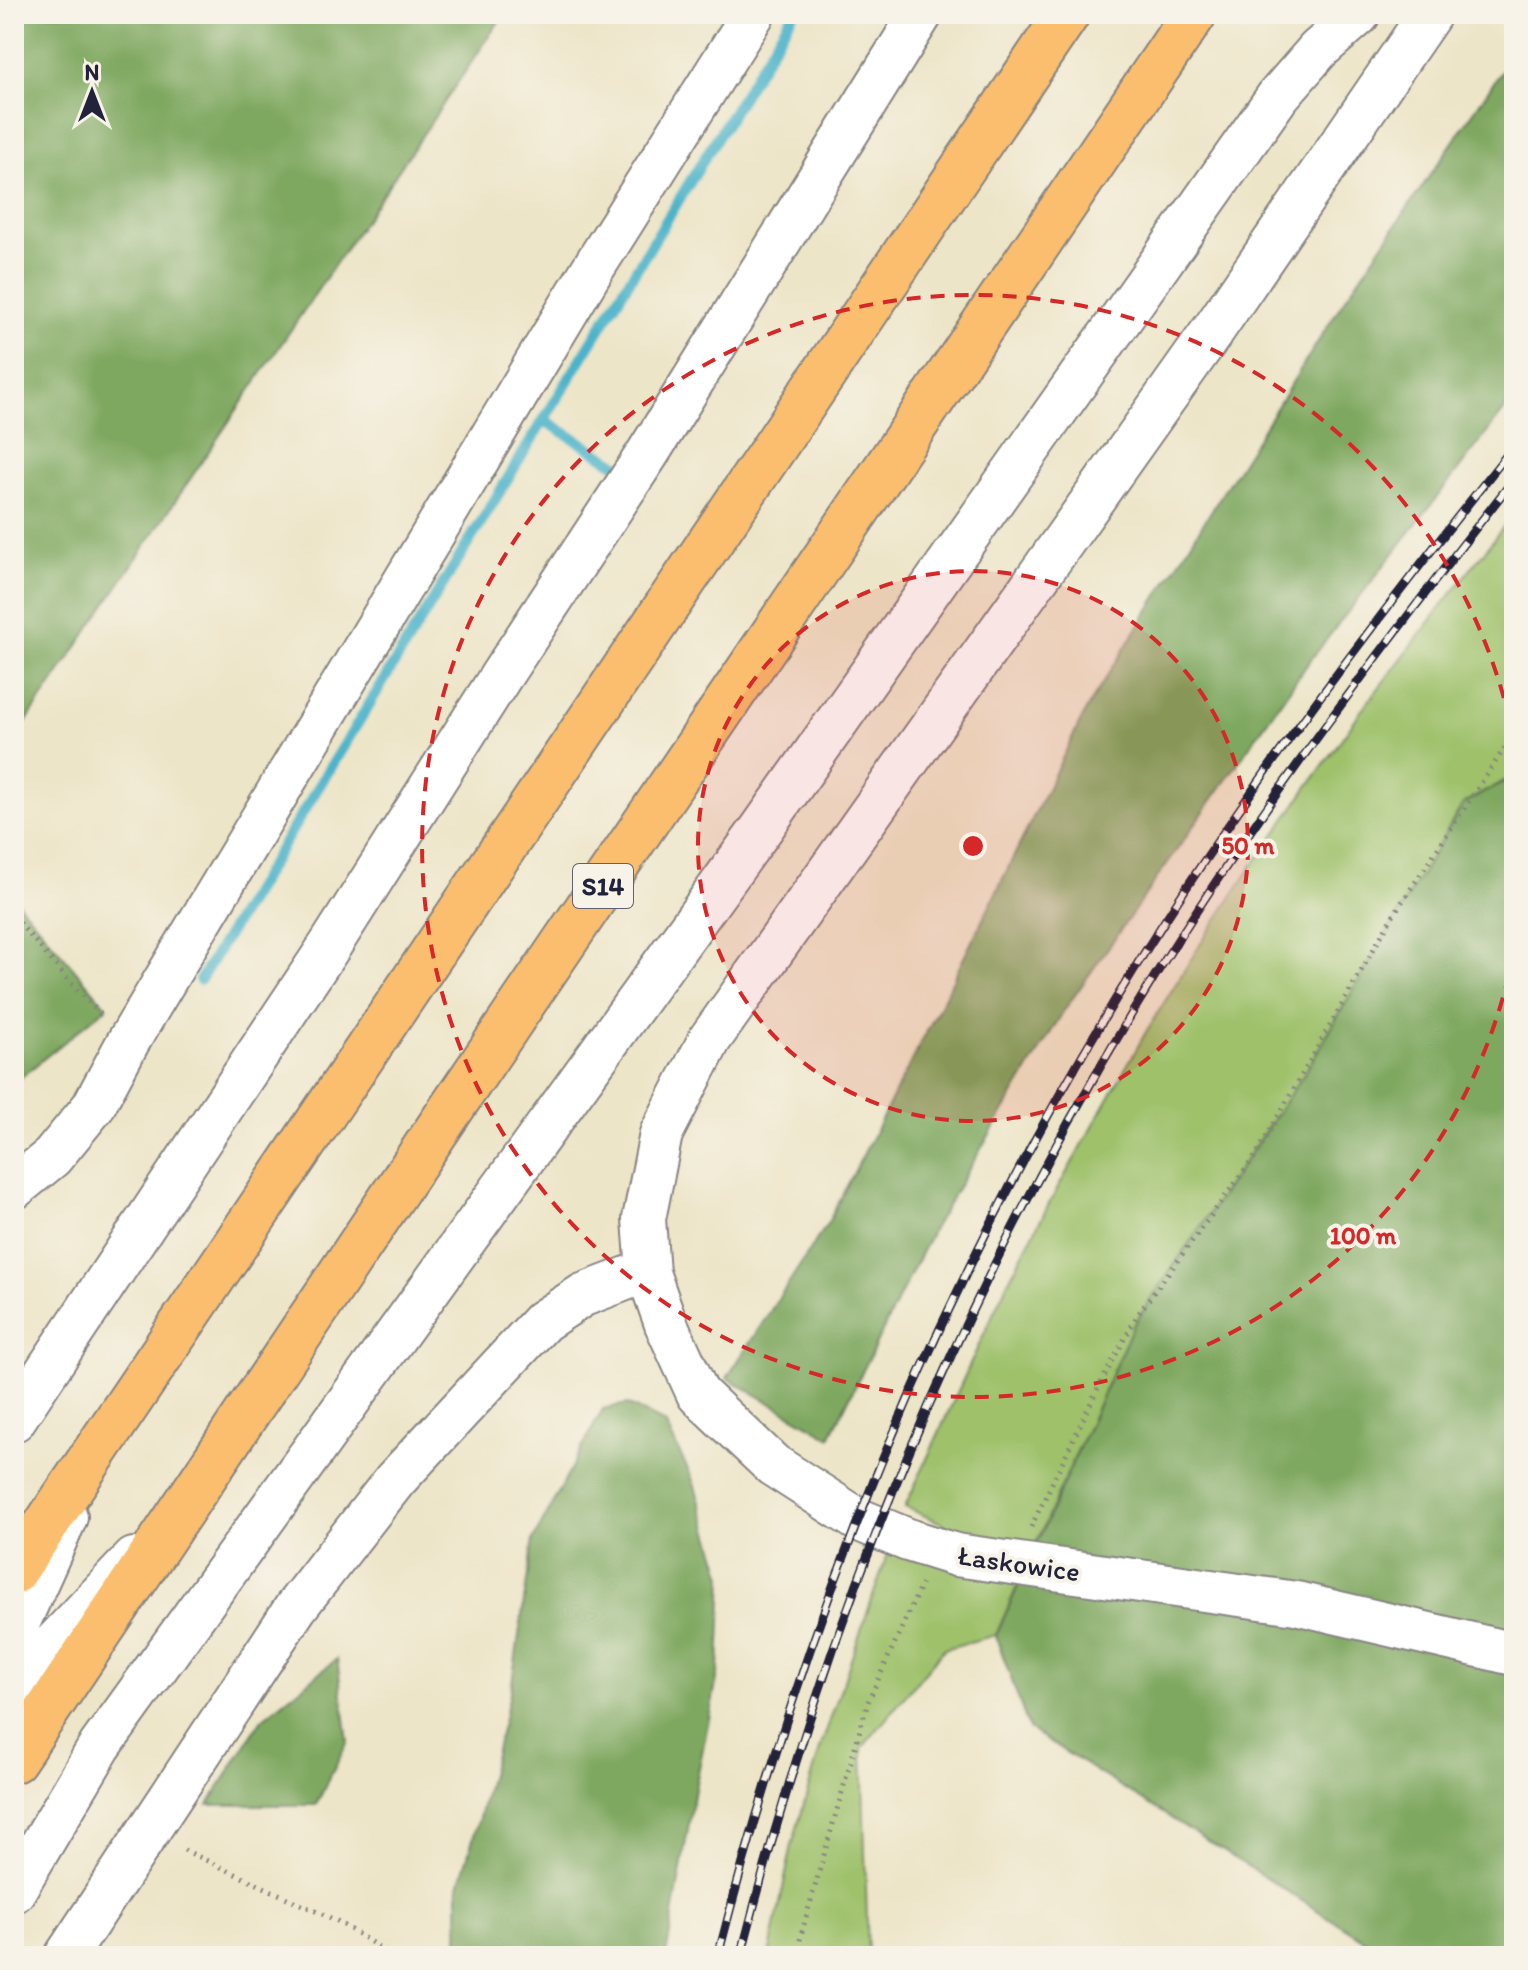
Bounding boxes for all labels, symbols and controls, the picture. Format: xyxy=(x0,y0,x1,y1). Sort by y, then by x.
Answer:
north arrow xyxy=(52,52,132,132)
text: N xyxy=(85,59,99,86)
text: 50 m xyxy=(1222,831,1275,860)
centre of rings xyxy=(959,832,987,860)
road number: S14 xyxy=(573,864,633,908)
text: 100 m xyxy=(1330,1221,1397,1250)
street label: Łaskowice xyxy=(956,1538,1082,1588)

